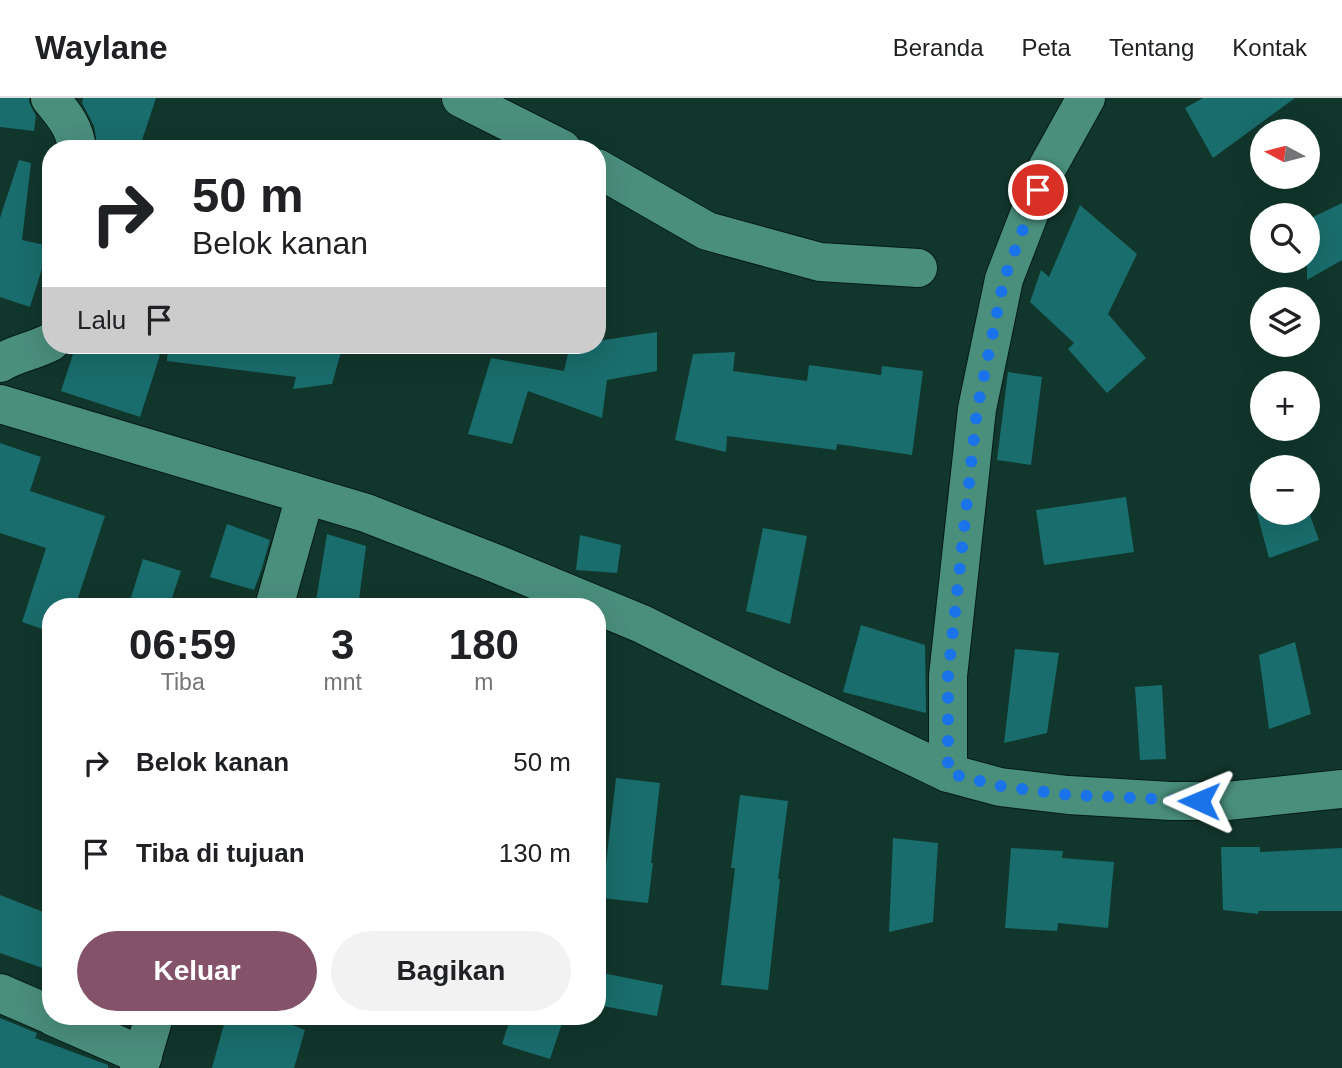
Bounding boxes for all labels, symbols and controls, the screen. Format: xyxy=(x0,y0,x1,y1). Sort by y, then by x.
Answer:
text: Waylane xyxy=(35,29,168,66)
text: Beranda xyxy=(893,34,984,61)
text: Peta xyxy=(1022,34,1071,61)
text: Tentang xyxy=(1109,34,1194,61)
text: Kontak xyxy=(1232,34,1307,61)
north arrow xyxy=(1250,119,1320,189)
map controls xyxy=(1250,119,1320,525)
pin xyxy=(1008,160,1068,220)
icon: right xyxy=(77,168,168,259)
text: 50 m xyxy=(192,168,304,222)
icon: arrive xyxy=(1019,171,1057,209)
button: search xyxy=(1250,203,1320,273)
text: Belok kanan xyxy=(192,225,368,261)
button: layers xyxy=(1250,287,1320,357)
icon: arrive xyxy=(140,301,178,339)
text: Lalu xyxy=(77,305,126,335)
button: + xyxy=(1250,371,1320,441)
button: − xyxy=(1250,455,1320,525)
text: 06:59 xyxy=(129,621,236,668)
text: 3 xyxy=(331,621,354,668)
text: 180 xyxy=(449,621,519,668)
text: Tiba xyxy=(161,669,205,695)
text: mnt xyxy=(323,669,362,695)
text: m xyxy=(474,669,493,695)
icon: right xyxy=(77,744,115,782)
text: Belok kanan xyxy=(136,747,289,777)
text: 50 m xyxy=(513,747,571,777)
position arrow xyxy=(1162,764,1236,838)
icon: arrive xyxy=(77,835,115,873)
text: Tiba di tujuan xyxy=(136,838,305,868)
text: 130 m xyxy=(499,838,571,868)
button: Keluar xyxy=(77,931,317,1011)
button: Bagikan xyxy=(331,931,571,1011)

